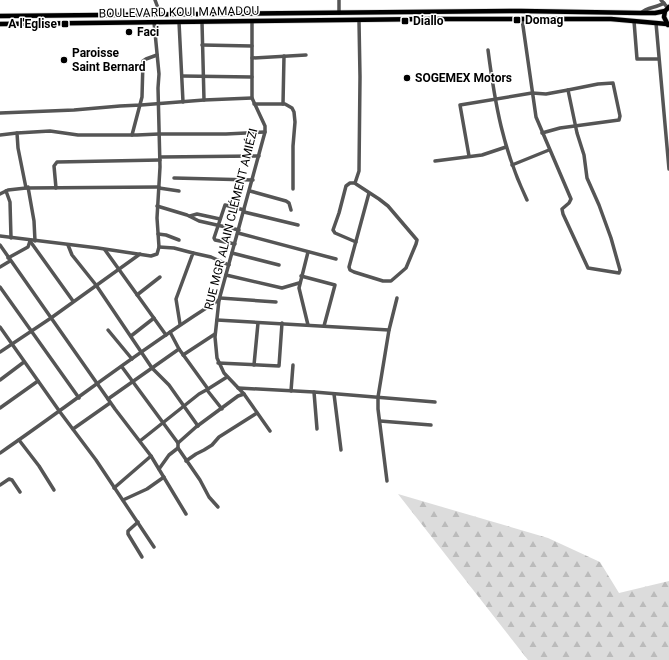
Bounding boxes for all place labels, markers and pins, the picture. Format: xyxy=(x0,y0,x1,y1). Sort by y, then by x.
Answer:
place label: Domag xyxy=(525,13,563,27)
place label: Diallo xyxy=(413,14,444,28)
marker: Domag xyxy=(512,15,522,25)
marker: Diallo xyxy=(400,16,410,26)
place label: A l'Eglise xyxy=(8,17,58,31)
marker: A l'Eglise xyxy=(60,19,70,29)
place label: Faci xyxy=(137,25,159,39)
marker: Faci xyxy=(124,27,134,37)
place label: Paroisse Saint Bernard xyxy=(72,46,146,74)
marker: Paroisse Saint Bernard xyxy=(59,55,69,65)
place label: SOGEMEX Motors xyxy=(415,71,512,85)
marker: SOGEMEX Motors xyxy=(402,73,412,83)

